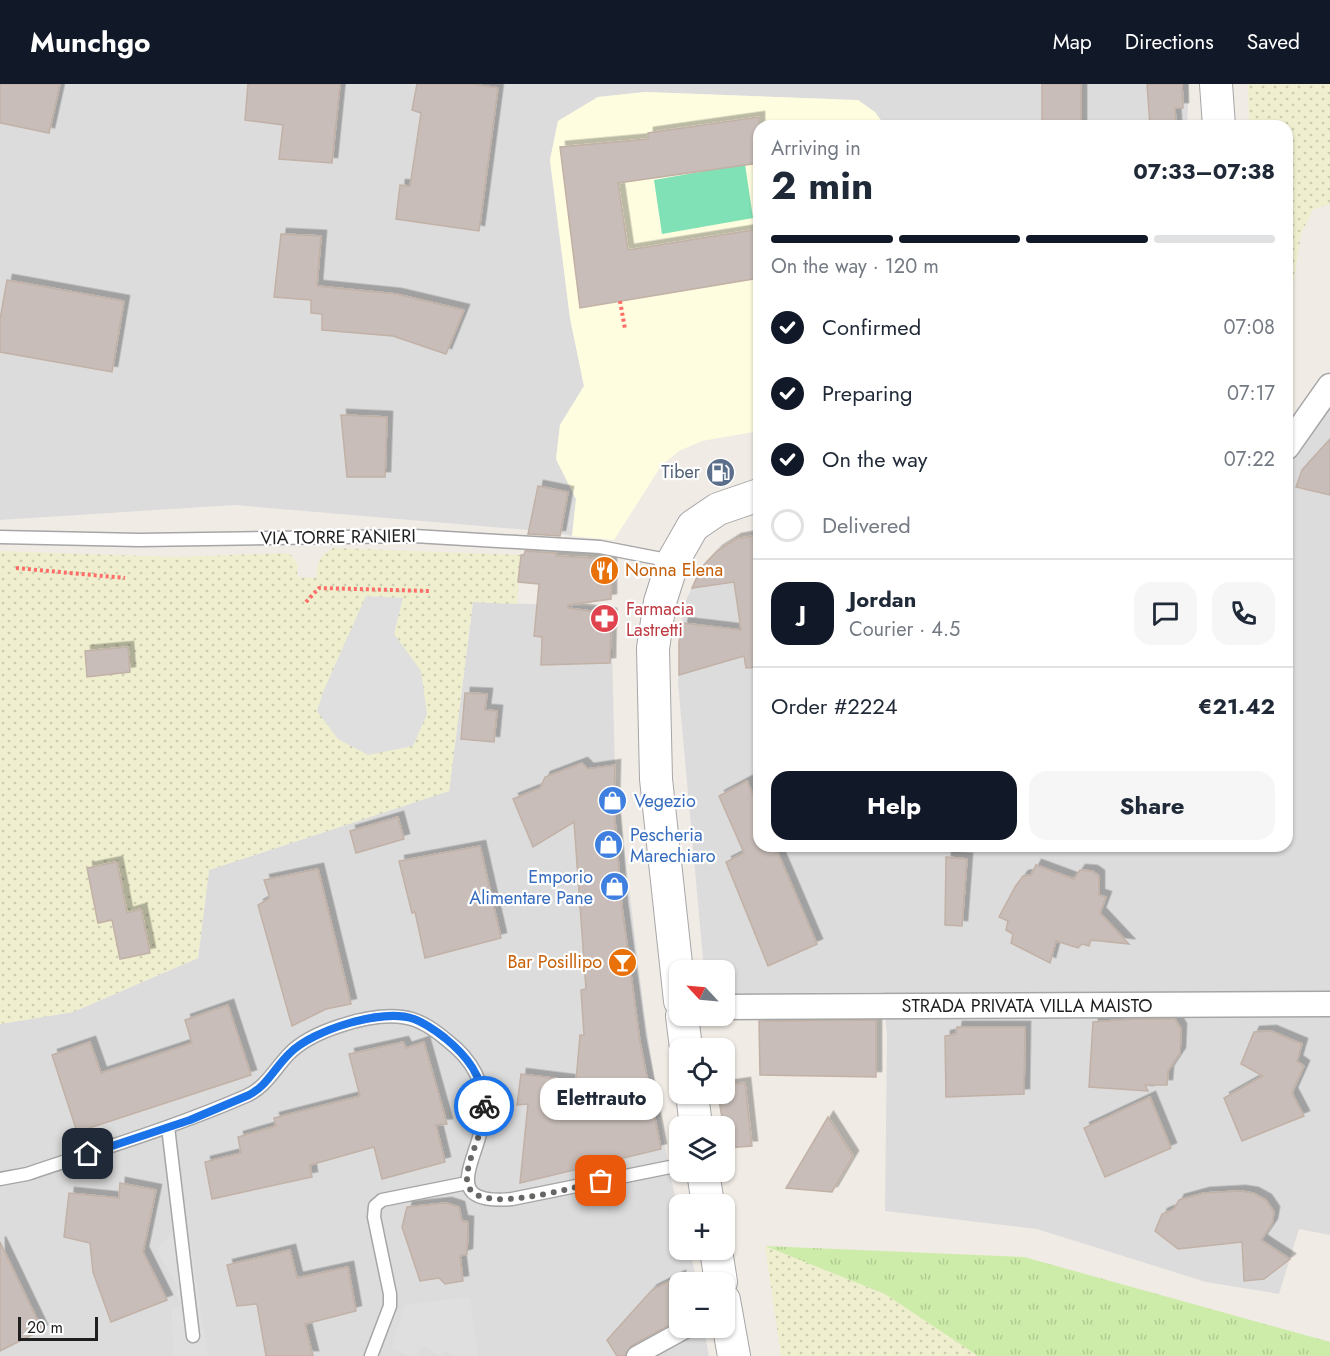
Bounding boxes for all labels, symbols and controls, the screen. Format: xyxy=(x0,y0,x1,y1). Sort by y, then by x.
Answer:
text: Munchgo xyxy=(30,22,151,63)
text: Map xyxy=(1053,27,1092,57)
text: Directions xyxy=(1125,27,1214,57)
text: Saved xyxy=(1247,27,1300,57)
text: Arriving in xyxy=(771,134,861,163)
text: 07:33–07:38 xyxy=(1133,155,1275,187)
text: 2 min xyxy=(771,157,873,214)
text: On the way · 120 m xyxy=(771,252,939,281)
icon: check xyxy=(771,311,804,344)
text: Confirmed xyxy=(822,311,921,343)
text: 07:08 xyxy=(1224,313,1275,342)
icon: check xyxy=(771,377,804,410)
text: Preparing xyxy=(822,377,913,409)
text: 07:17 xyxy=(1227,379,1275,408)
icon: check xyxy=(771,443,804,476)
text: On the way xyxy=(822,443,927,475)
text: 07:22 xyxy=(1224,445,1275,474)
fuel station icon: Tiber xyxy=(705,456,737,488)
place label: Tiber xyxy=(661,459,701,485)
text: Delivered xyxy=(822,509,911,541)
street label: VIA TORRE RANIERI xyxy=(260,523,416,551)
restaurant icon: Nonna Elena xyxy=(588,554,620,586)
place label: Nonna Elena xyxy=(625,557,723,583)
button: chat xyxy=(1134,582,1197,645)
button: phone xyxy=(1212,582,1275,645)
text: Jordan xyxy=(849,583,916,615)
place label: Farmacia Lastretti xyxy=(626,596,694,643)
text: J xyxy=(799,597,806,629)
pharmacy icon: Farmacia Lastretti xyxy=(589,603,621,635)
text: Courier · 4.5 xyxy=(849,615,960,644)
text: Order #2224 xyxy=(771,690,898,722)
text: €21.42 xyxy=(1198,690,1275,722)
button: Help xyxy=(771,771,1017,840)
button: Share xyxy=(1029,771,1275,840)
shop icon: Vegezio xyxy=(597,785,629,817)
place label: Vegezio xyxy=(634,788,696,814)
place label: Pescheria Marechiaro xyxy=(630,822,716,869)
shop icon: Pescheria Marechiaro xyxy=(593,829,625,861)
place label: Emporio Alimentare Pane xyxy=(469,864,593,911)
shop icon: Emporio Alimentare Pane xyxy=(598,871,630,903)
bar icon: Bar Posillipo xyxy=(607,946,639,978)
place label: Bar Posillipo xyxy=(508,949,602,975)
north arrow xyxy=(669,960,735,1026)
map controls xyxy=(669,960,735,1338)
street label: STRADA PRIVATA VILLA MAISTO xyxy=(902,993,1152,1019)
button: locate xyxy=(669,1038,735,1104)
courier xyxy=(454,1076,514,1136)
callout: Elettrauto xyxy=(540,1079,662,1121)
text: Elettrauto xyxy=(556,1084,647,1113)
icon: bike xyxy=(468,1090,501,1123)
button: layers xyxy=(669,1116,735,1182)
pin xyxy=(62,1128,113,1179)
icon: home xyxy=(71,1137,104,1170)
pin xyxy=(575,1155,626,1206)
icon: bag xyxy=(584,1164,617,1197)
button: + xyxy=(669,1194,735,1260)
button: − xyxy=(669,1272,735,1338)
scale bar xyxy=(18,1314,98,1342)
text: 20 m xyxy=(27,1316,63,1339)

